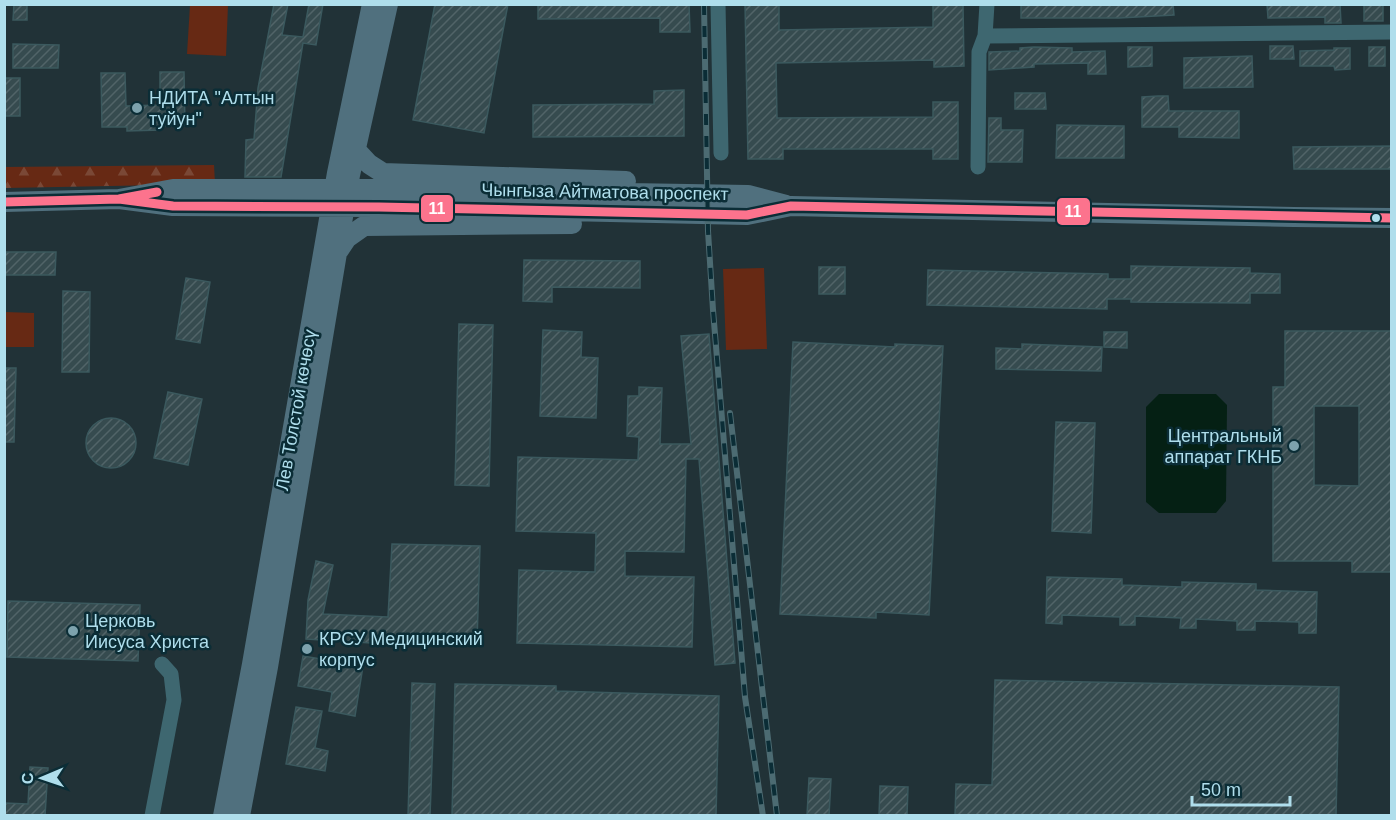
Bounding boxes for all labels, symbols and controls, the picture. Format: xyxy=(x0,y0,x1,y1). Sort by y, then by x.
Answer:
place label: НДИТА "Алтын туйун" xyxy=(149,88,275,129)
marker: НДИТА "Алтын туйун" xyxy=(130,101,144,115)
street label: Чынгыза Айтматова проспект xyxy=(481,180,729,204)
line badge: 11 xyxy=(420,194,454,223)
line badge: 11 xyxy=(1056,197,1091,226)
text: 11 xyxy=(429,200,446,217)
text: 11 xyxy=(1065,203,1082,220)
unlabelled marker xyxy=(1370,212,1382,224)
street label: Лев Толстой көчөсү xyxy=(272,328,320,492)
place label: Центральный аппарат ГКНБ xyxy=(1165,426,1282,467)
marker: Центральный аппарат ГКНБ xyxy=(1287,439,1301,453)
place label: Церковь Иисуса Христа xyxy=(85,611,210,652)
marker: Церковь Иисуса Христа xyxy=(66,624,80,638)
place label: КРСУ Медицинский корпус xyxy=(319,629,483,670)
marker: КРСУ Медицинский корпус xyxy=(300,642,314,656)
north arrow xyxy=(12,748,72,808)
scale bar xyxy=(1192,769,1290,807)
text: С xyxy=(19,772,36,785)
text: 50 m xyxy=(1201,780,1241,800)

